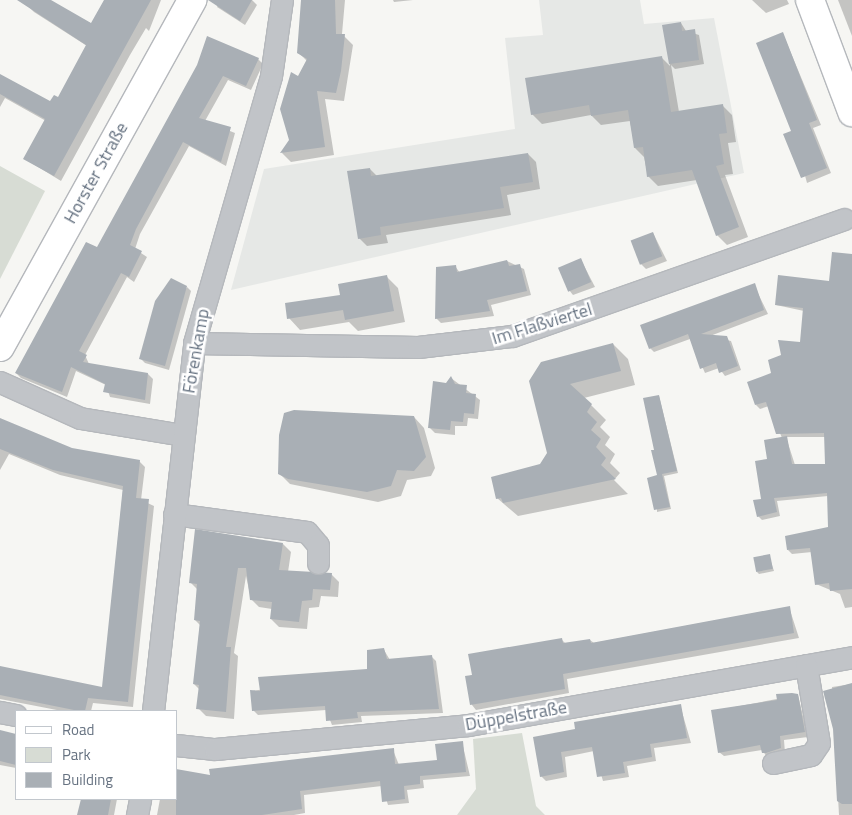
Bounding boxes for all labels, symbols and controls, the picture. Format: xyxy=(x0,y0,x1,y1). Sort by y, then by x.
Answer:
street label: Horster Straße xyxy=(59,119,133,227)
street label: Im Flaßviertel xyxy=(489,299,595,349)
street label: Förenkamp xyxy=(178,307,214,395)
street label: Düppelstraße xyxy=(464,696,568,736)
legend xyxy=(15,710,178,800)
text: Road xyxy=(62,718,94,741)
text: Park xyxy=(62,743,91,766)
text: Building xyxy=(62,768,113,791)

